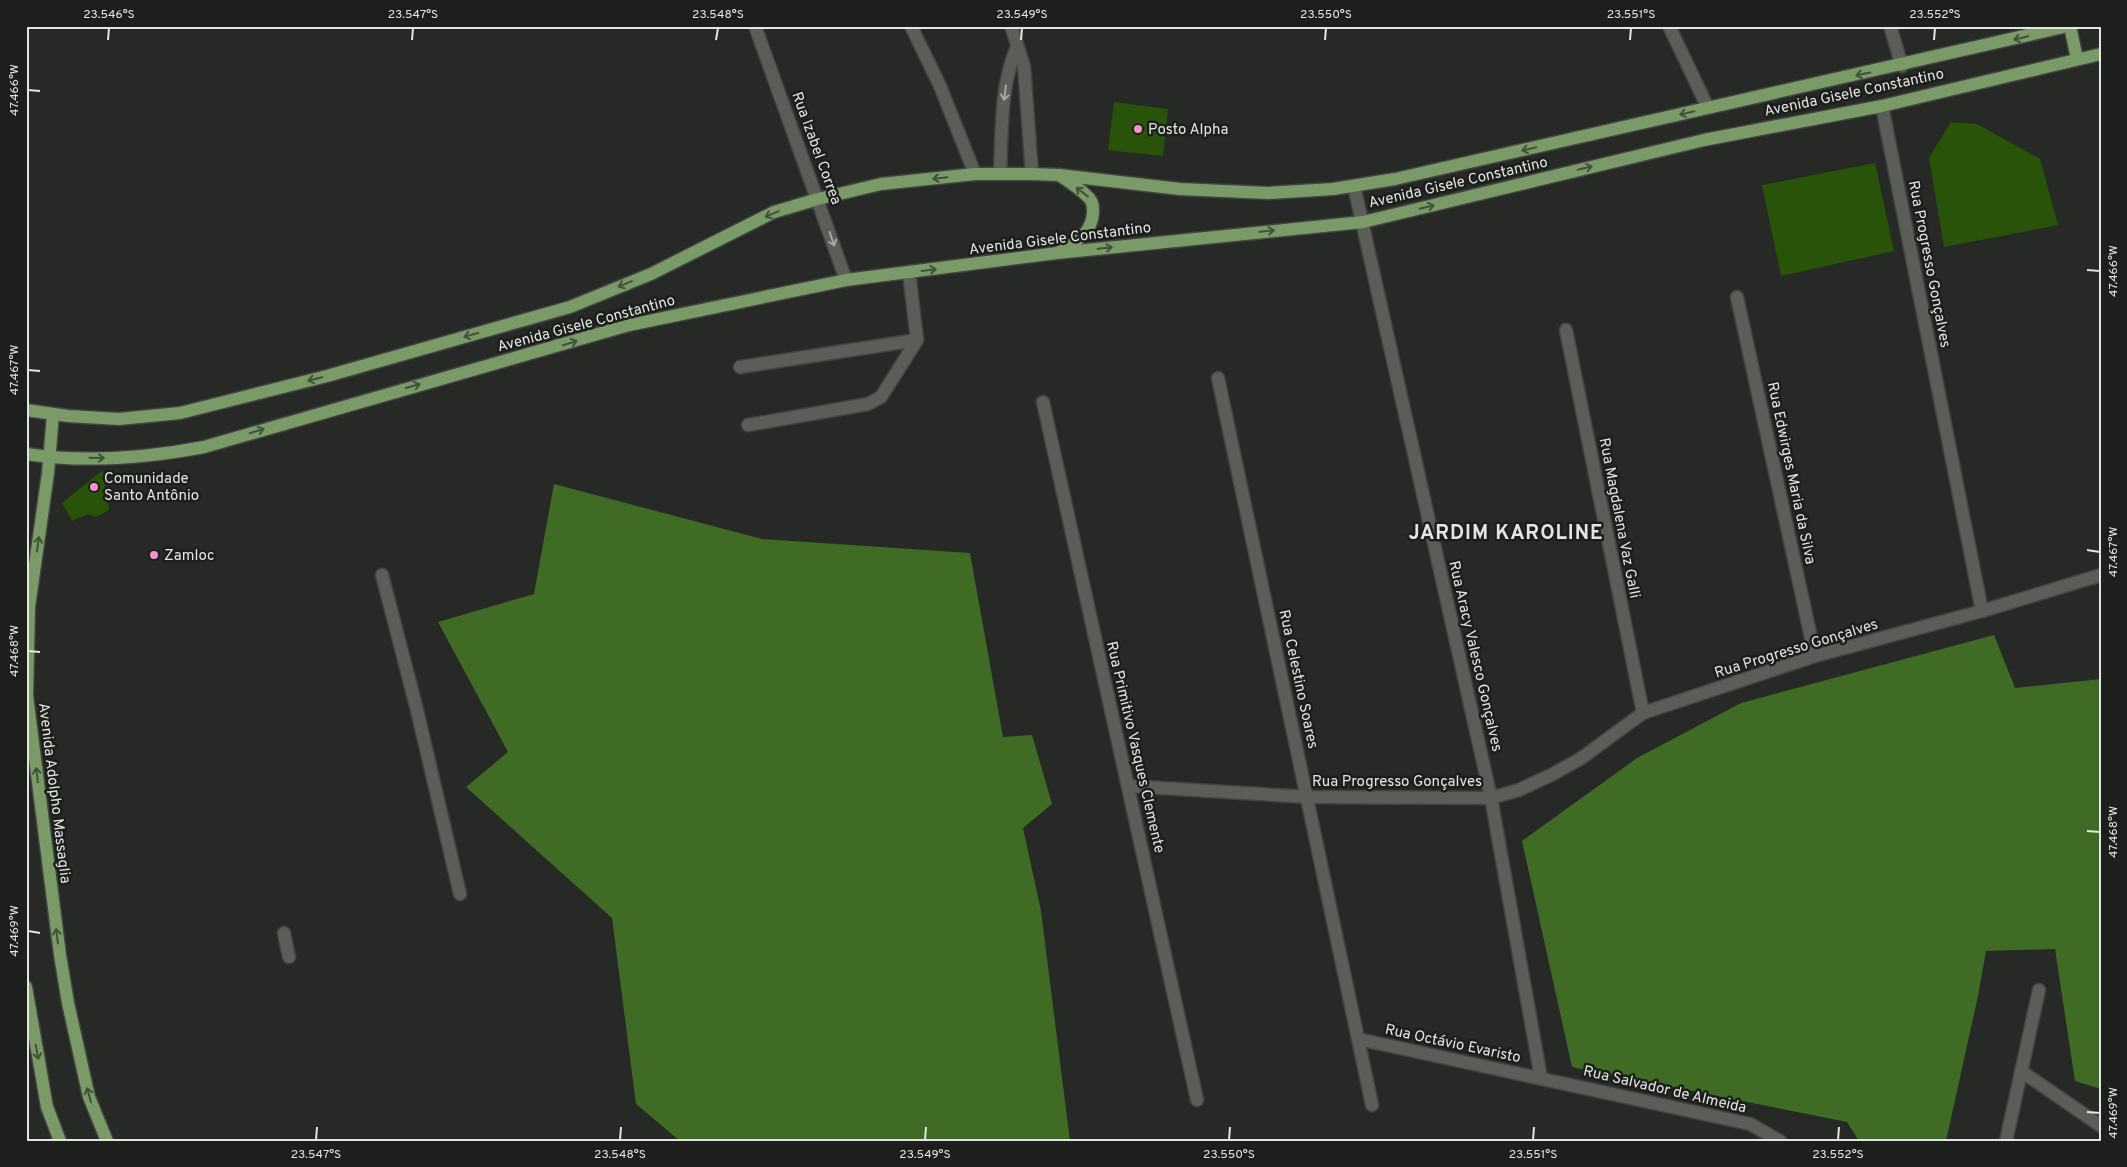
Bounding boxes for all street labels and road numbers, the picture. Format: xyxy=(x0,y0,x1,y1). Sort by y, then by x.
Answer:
street label: Avenida Gisele Constantino xyxy=(1763,65,1946,122)
street label: Rua Izabel Correa xyxy=(786,89,845,208)
street label: Avenida Gisele Constantino xyxy=(1367,154,1550,213)
street label: Rua Progresso Gonçalves xyxy=(1903,179,1954,350)
street label: Avenida Gisele Constantino xyxy=(968,219,1152,260)
street label: Avenida Gisele Constantino xyxy=(495,292,677,357)
street label: Rua Edwirges Maria da Silva xyxy=(1762,380,1819,566)
street label: Rua Magdalena Vaz Galli xyxy=(1594,436,1643,600)
street label: Rua Aracy Valesco Gonçalves xyxy=(1443,559,1506,754)
street label: Rua Celestino Soares xyxy=(1273,608,1322,751)
street label: Rua Progresso Gonçalves xyxy=(1712,615,1881,683)
street label: Rua Primitivo Vasques Clemente xyxy=(1101,640,1168,855)
street label: Avenida Adolpho Massaglia xyxy=(33,702,74,885)
street label: Rua Progresso Gonçalves xyxy=(1312,773,1482,792)
street label: Rua Octávio Evaristo xyxy=(1383,1021,1522,1068)
street label: Rua Salvador de Almeida xyxy=(1581,1062,1748,1118)

